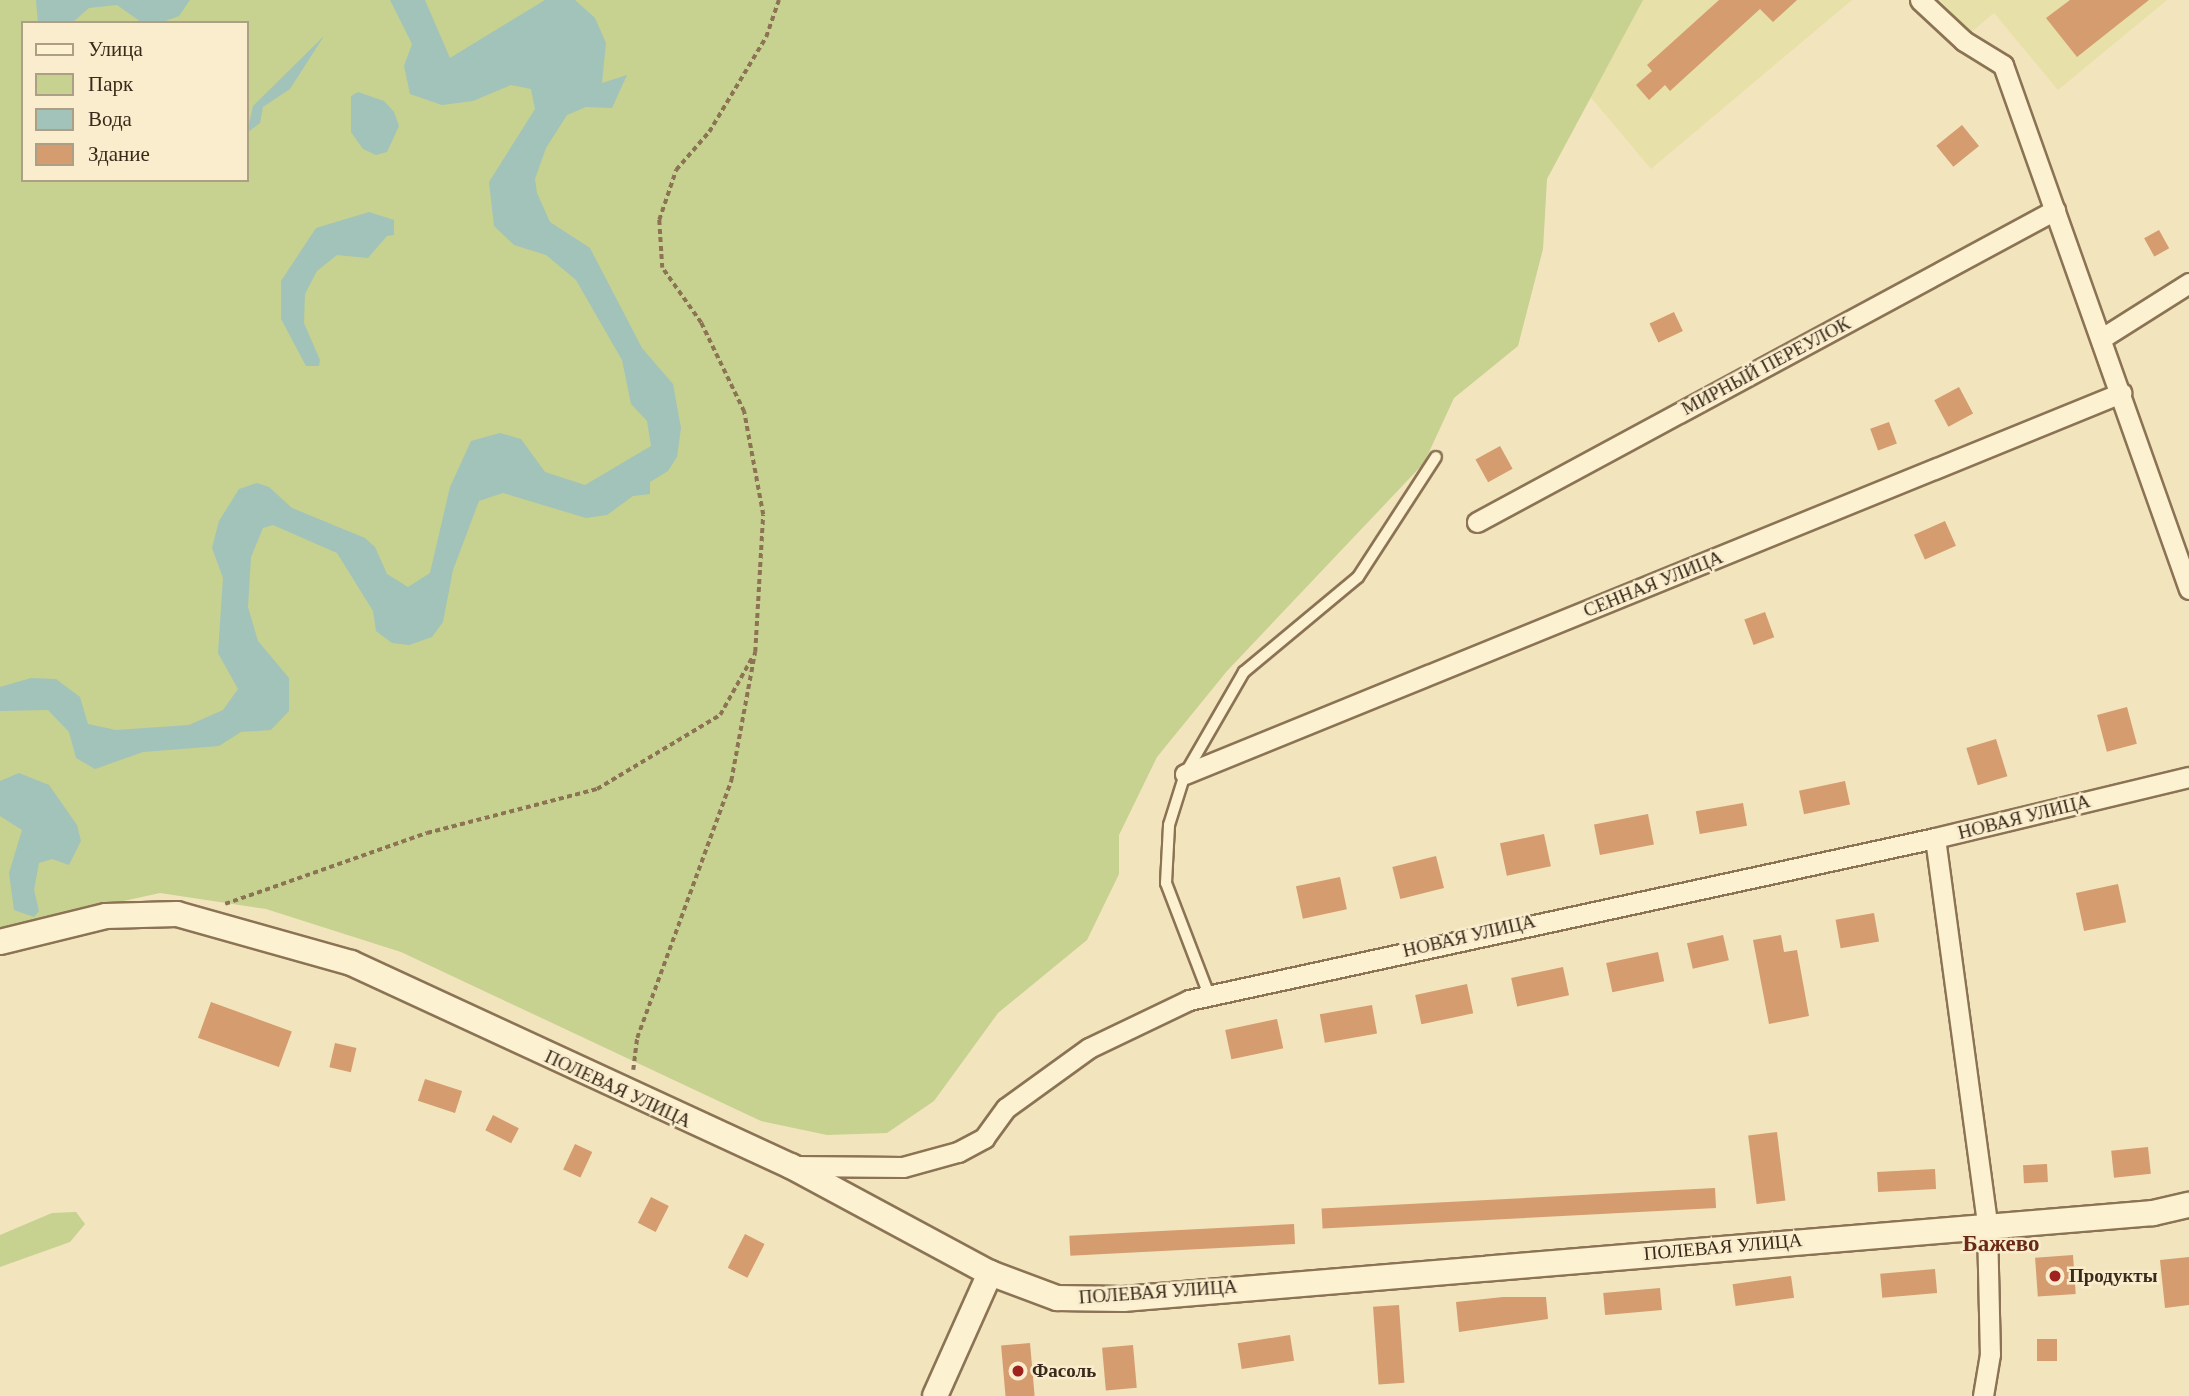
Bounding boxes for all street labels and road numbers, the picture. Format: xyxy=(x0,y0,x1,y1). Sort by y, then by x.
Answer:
street label: МИРНЫЙ ПЕРЕУЛОК xyxy=(1678,312,1854,420)
street label: СЕННАЯ УЛИЦА xyxy=(1580,546,1726,622)
street label: НОВАЯ УЛИЦА xyxy=(1956,790,2092,844)
street label: НОВАЯ УЛИЦА xyxy=(1400,910,1538,962)
street label: ПОЛЕВАЯ УЛИЦА xyxy=(541,1045,695,1133)
street label: ПОЛЕВАЯ УЛИЦА xyxy=(1643,1229,1803,1265)
street label: ПОЛЕВАЯ УЛИЦА xyxy=(1078,1275,1238,1309)

